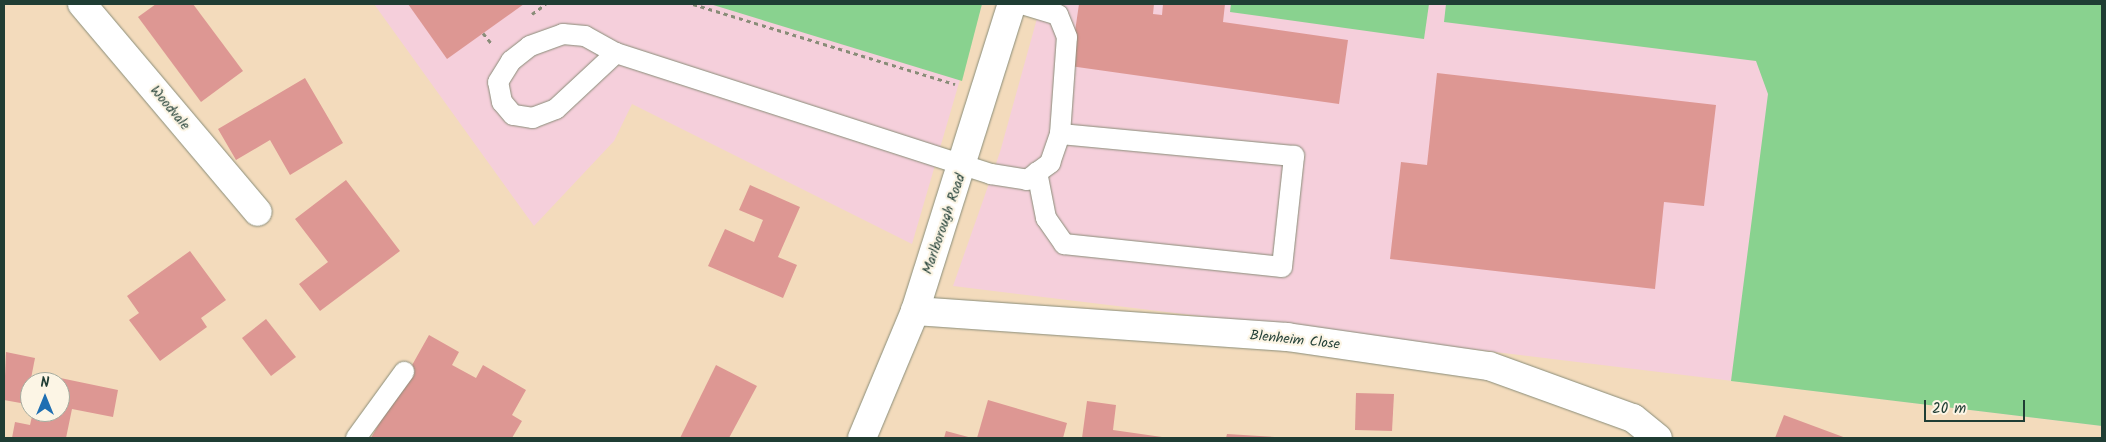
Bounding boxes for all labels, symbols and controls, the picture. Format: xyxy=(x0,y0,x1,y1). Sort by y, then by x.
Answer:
street label: Woodvale xyxy=(147,82,193,134)
street label: Marlborough Road xyxy=(919,172,969,276)
street label: Blenheim Close xyxy=(1249,327,1341,353)
north arrow xyxy=(20,372,70,422)
text: N xyxy=(41,372,49,394)
scale bar xyxy=(1926,390,2027,422)
text: 20 m xyxy=(1932,397,1966,421)

